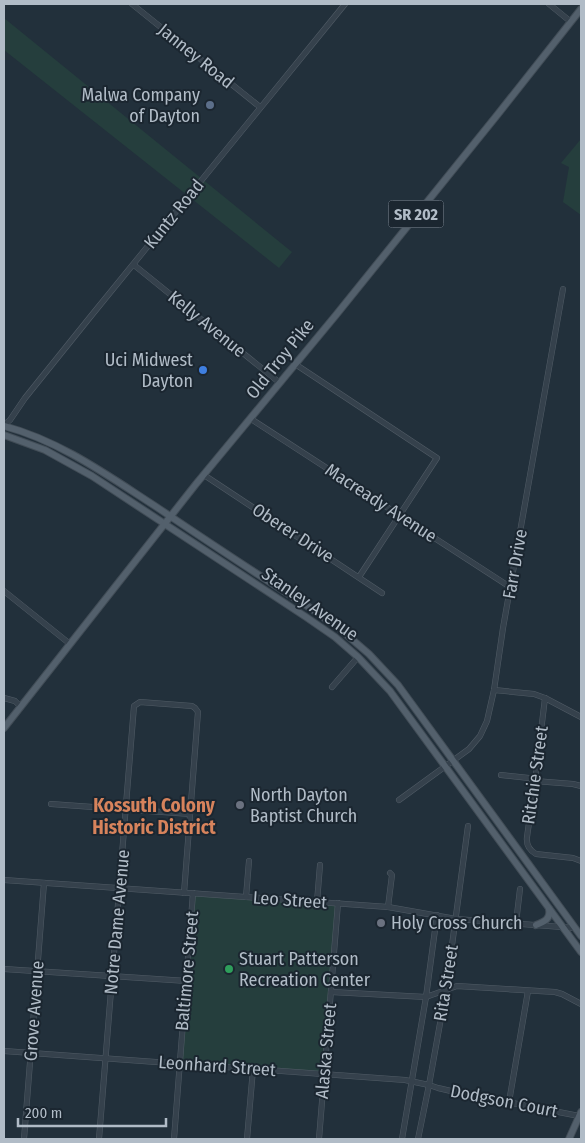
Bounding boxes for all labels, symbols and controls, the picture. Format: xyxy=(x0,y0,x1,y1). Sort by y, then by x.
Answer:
street label: Janney Road xyxy=(154,19,238,93)
place label: Malwa Company of Dayton xyxy=(81,84,200,127)
marker: Malwa Company of Dayton xyxy=(204,99,216,111)
street label: Kuntz Road xyxy=(139,175,209,253)
road number: SR 202 xyxy=(388,200,444,228)
street label: Kelly Avenue xyxy=(164,286,250,362)
street label: Old Troy Pike xyxy=(241,315,319,403)
place label: Uci Midwest Dayton xyxy=(105,349,193,392)
marker: Uci Midwest Dayton xyxy=(197,364,209,376)
street label: Macready Avenue xyxy=(321,459,441,547)
street label: Oberer Drive xyxy=(248,498,338,568)
street label: Farr Drive xyxy=(498,527,532,601)
street label: Stanley Avenue xyxy=(257,563,363,645)
street label: Ritchie Street xyxy=(517,724,553,826)
place label: North Dayton Baptist Church xyxy=(250,784,357,827)
district label: Kossuth Colony Historic District xyxy=(92,794,216,839)
marker: North Dayton Baptist Church xyxy=(234,799,246,811)
street label: Notre Dame Avenue xyxy=(100,849,134,995)
street label: Leo Street xyxy=(252,886,328,914)
street label: Baltimore Street xyxy=(171,910,203,1032)
place label: Holy Cross Church xyxy=(391,912,523,934)
marker: Holy Cross Church xyxy=(375,917,387,929)
street label: Rita Street xyxy=(429,943,463,1023)
place label: Stuart Patterson Recreation Center xyxy=(239,948,371,991)
street label: Grove Avenue xyxy=(20,960,48,1062)
marker: Stuart Patterson Recreation Center xyxy=(223,963,235,975)
street label: Alaska Street xyxy=(311,1002,341,1100)
street label: Leonhard Street xyxy=(158,1051,277,1081)
street label: Dodgson Court xyxy=(449,1080,560,1122)
scale bar xyxy=(18,1096,165,1128)
text: 200 m xyxy=(25,1104,62,1122)

